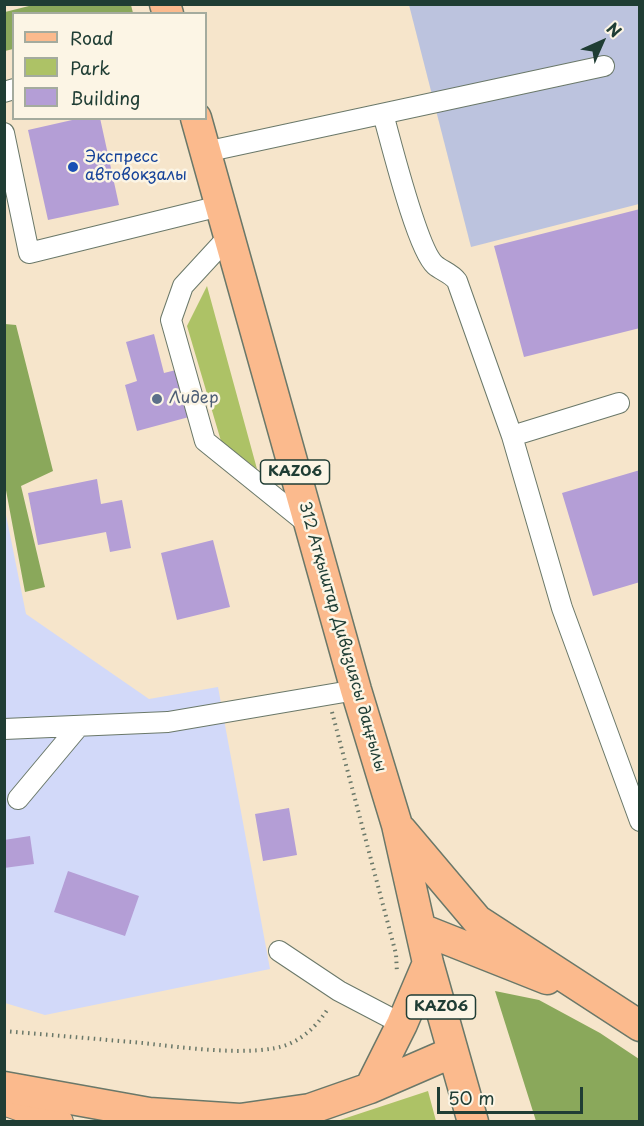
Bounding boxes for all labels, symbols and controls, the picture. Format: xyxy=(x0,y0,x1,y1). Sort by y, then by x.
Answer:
legend xyxy=(12,12,207,120)
north arrow xyxy=(572,12,632,72)
text: N xyxy=(602,16,628,42)
text: Road xyxy=(70,24,114,51)
text: Park xyxy=(70,54,110,81)
text: Building xyxy=(70,84,140,111)
place label: Экспресс автовокзалы xyxy=(85,148,187,186)
marker: Экспресс автовокзалы xyxy=(66,160,80,174)
place label: Лидер xyxy=(169,389,219,409)
marker: Лидер xyxy=(150,392,164,406)
road number: KАZ06 xyxy=(260,460,330,484)
street label: 312 Атқыштар Дивизиясы даңғылы xyxy=(294,500,390,774)
road number: KАZ06 xyxy=(406,995,476,1019)
scale bar xyxy=(440,1075,586,1113)
text: 50 m xyxy=(448,1084,495,1111)

